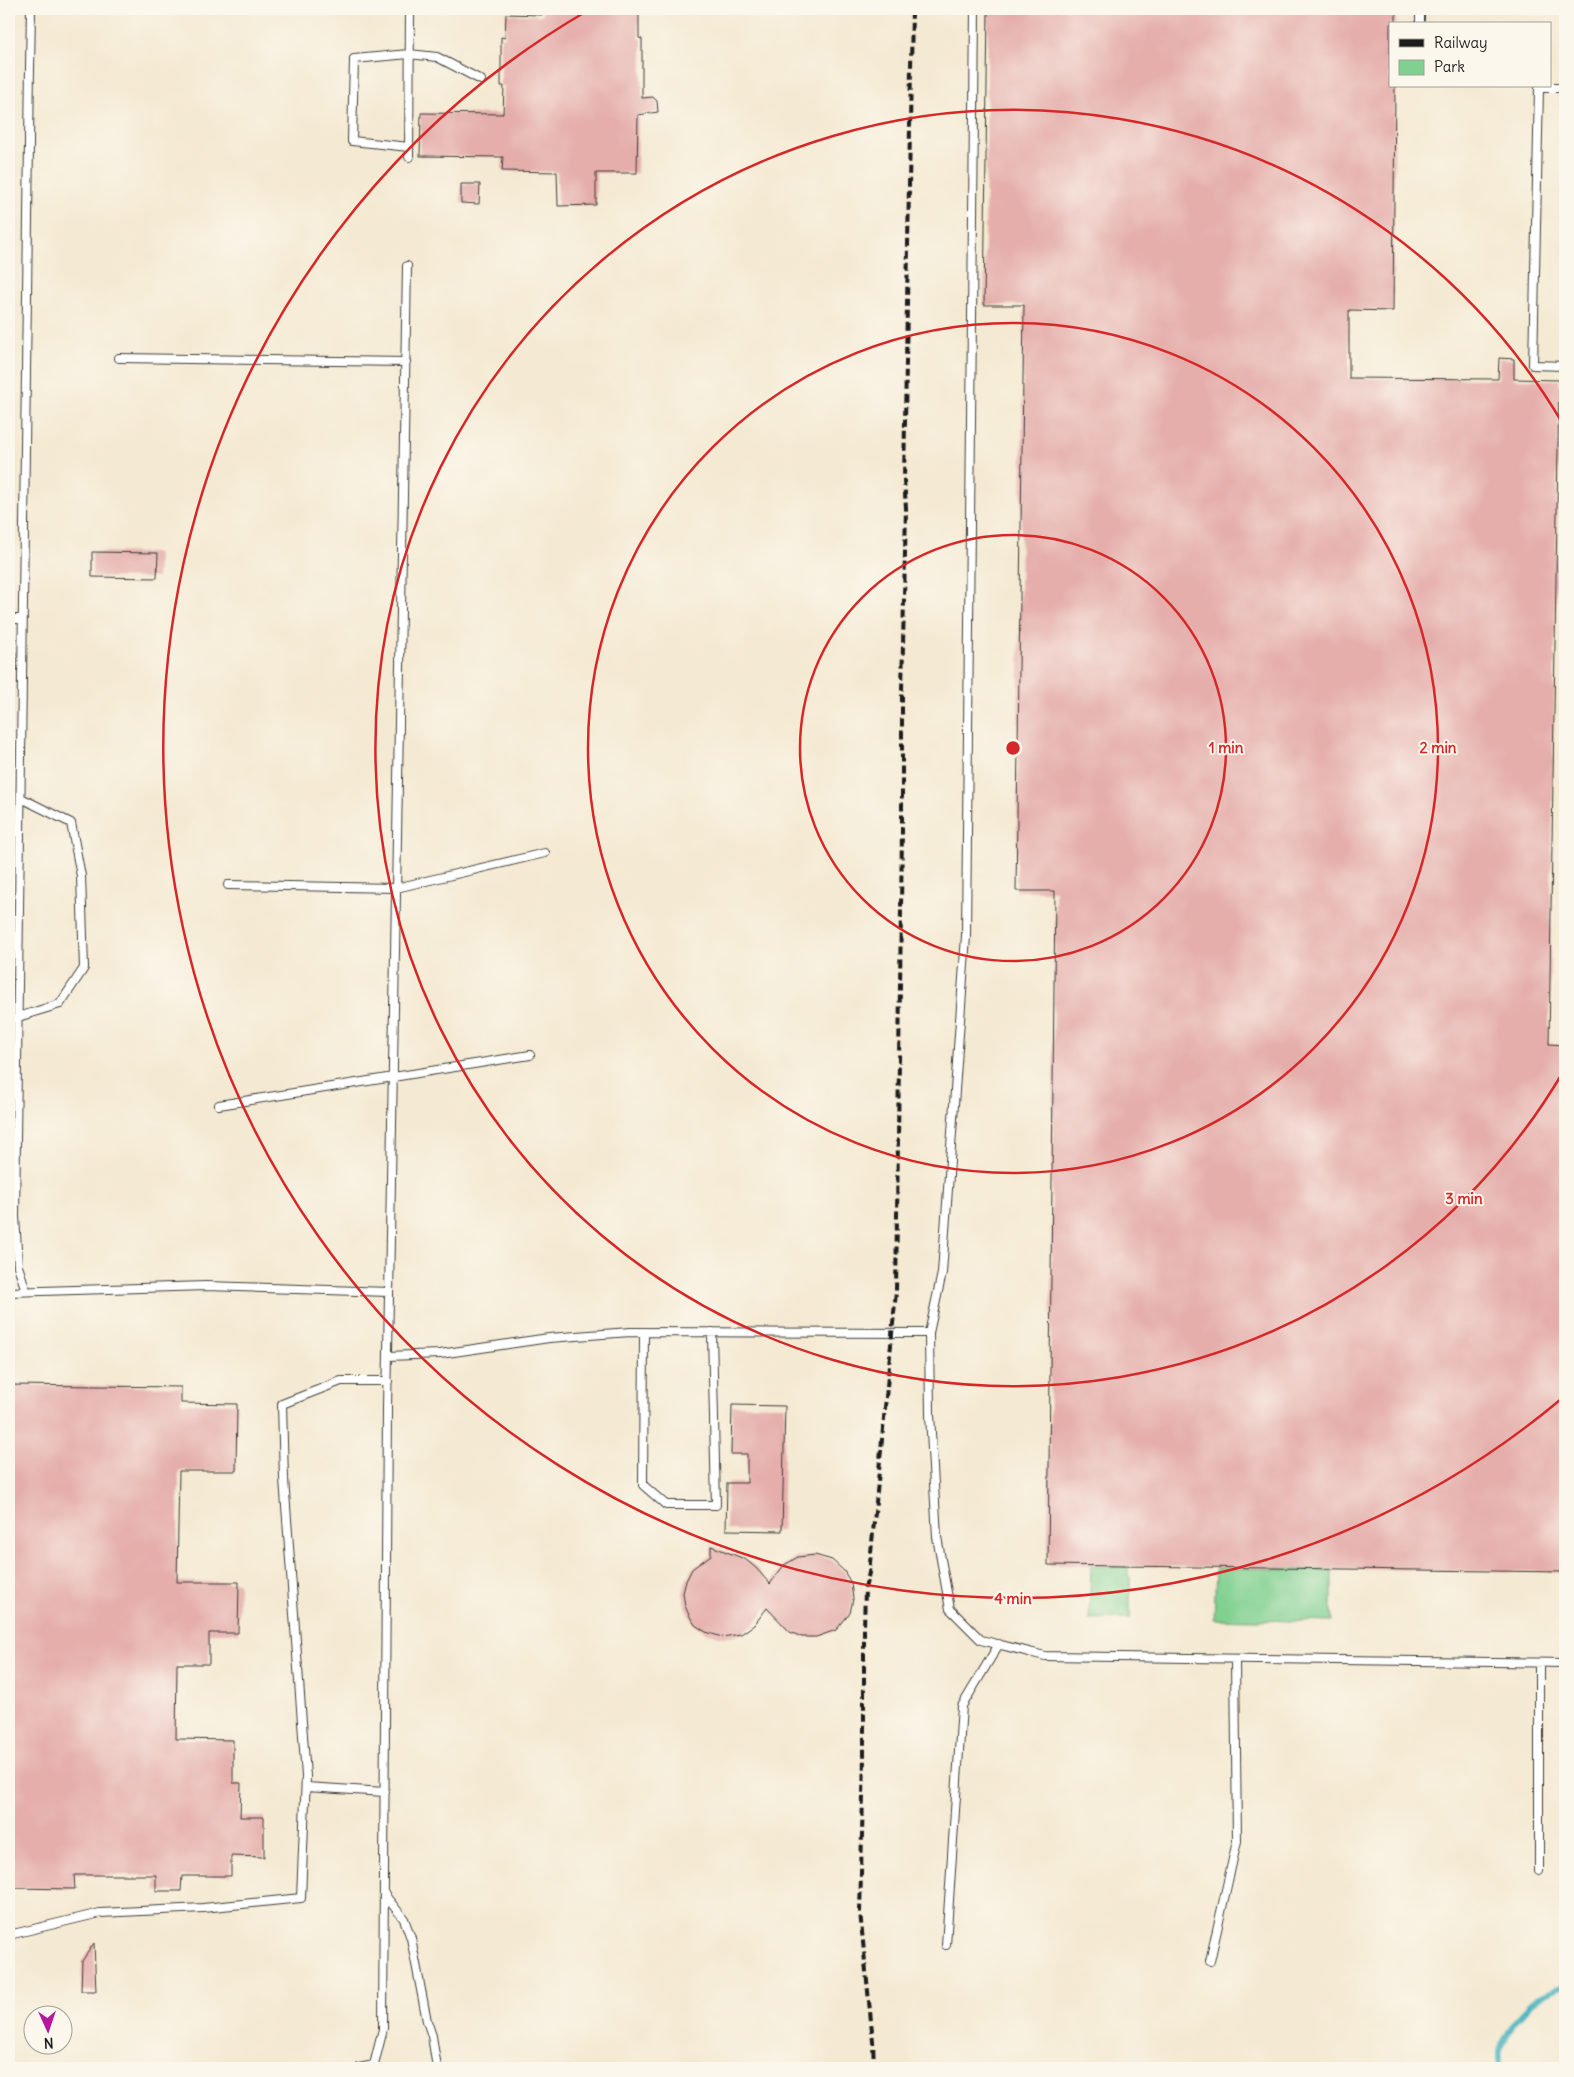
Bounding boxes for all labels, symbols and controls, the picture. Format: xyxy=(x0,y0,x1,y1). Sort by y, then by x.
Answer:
legend xyxy=(1389,22,1552,88)
text: Railway xyxy=(1434,33,1488,52)
text: Park xyxy=(1434,57,1465,76)
text: 1 min xyxy=(1209,738,1244,757)
text: 2 min xyxy=(1420,738,1457,757)
centre of rings xyxy=(1004,739,1022,757)
text: 3 min xyxy=(1445,1189,1483,1208)
text: 4 min xyxy=(994,1589,1032,1608)
north arrow xyxy=(22,2004,72,2054)
text: N xyxy=(43,2034,54,2052)

